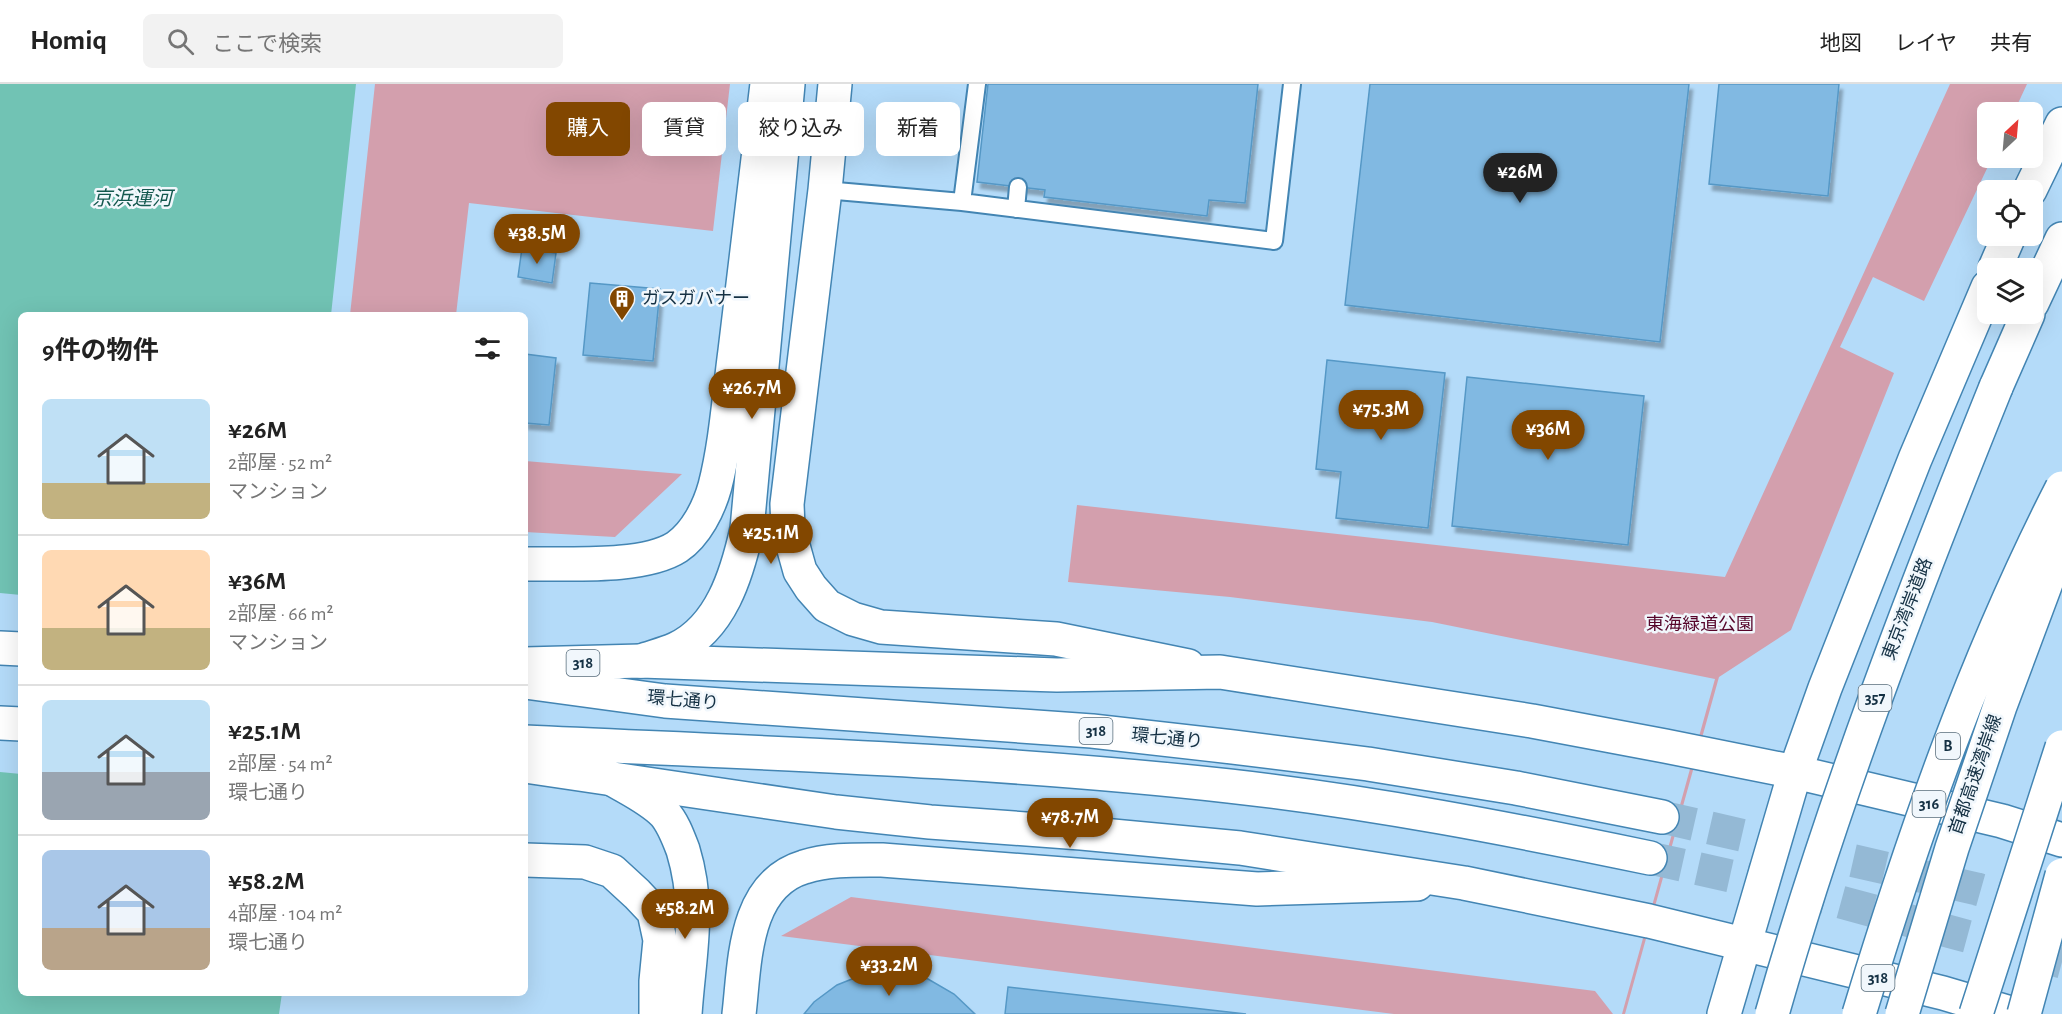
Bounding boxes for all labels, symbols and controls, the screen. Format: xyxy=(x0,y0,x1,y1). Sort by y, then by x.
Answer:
search box xyxy=(143,14,563,68)
icon: search xyxy=(164,25,197,58)
text: Homiq xyxy=(30,27,107,55)
text: ここで検索 xyxy=(212,33,322,55)
text: 地図 xyxy=(1820,33,1862,54)
text: レイヤ xyxy=(1895,33,1957,54)
text: 共有 xyxy=(1990,33,2032,54)
chip: 購入 xyxy=(546,102,630,156)
chip: 賃貸 xyxy=(642,102,726,156)
chip: 絞り込み xyxy=(738,102,864,156)
chip: 新着 xyxy=(876,102,960,156)
north arrow xyxy=(1977,102,2043,168)
map controls xyxy=(1977,102,2043,324)
pin: ¥26M xyxy=(1484,153,1556,204)
text: ¥26M xyxy=(1497,162,1543,182)
button: locate xyxy=(1977,180,2043,246)
water label: 京浜運河 xyxy=(92,188,176,209)
pin: ¥38.5M xyxy=(488,214,586,265)
text: ¥38.5M xyxy=(508,223,566,243)
button: layers xyxy=(1977,258,2043,324)
building icon: ガスガバナー xyxy=(607,284,637,322)
place label: ガスガバナー xyxy=(642,289,750,308)
icon: filters xyxy=(471,332,504,365)
text: 9件の物件 xyxy=(42,338,159,364)
pin: ¥26.7M xyxy=(703,369,801,420)
text: ¥26.7M xyxy=(723,378,781,398)
pin: ¥75.3M xyxy=(1332,390,1430,441)
text: ¥75.3M xyxy=(1353,399,1409,419)
pin: ¥36M xyxy=(1512,410,1584,461)
text: ¥26M xyxy=(228,417,287,443)
text: ¥36M xyxy=(1526,419,1570,439)
icon: home xyxy=(90,423,162,495)
text: 2部屋 · 52 m² xyxy=(228,453,332,473)
text: マンション xyxy=(228,482,328,502)
pin: ¥25.1M xyxy=(722,514,820,565)
text: ¥25.1M xyxy=(743,523,799,543)
street label: 東京湾岸道路 xyxy=(1878,555,1936,663)
text: ¥36M xyxy=(228,568,286,594)
icon: home xyxy=(90,574,162,646)
text: 2部屋 · 66 m² xyxy=(228,604,333,624)
park label: 東海緑道公園 xyxy=(1646,614,1754,634)
text: マンション xyxy=(228,633,328,653)
road number: 318 xyxy=(566,650,600,676)
road number: 357 xyxy=(1858,685,1892,711)
street label: 環七通り xyxy=(646,688,720,713)
street label: 首都高速湾岸線 xyxy=(1945,712,2005,837)
text: ¥25.1M xyxy=(228,718,301,744)
road number: 318 xyxy=(1080,718,1112,744)
icon: home xyxy=(90,724,162,796)
street label: 環七通り xyxy=(1130,725,1204,752)
road number: B xyxy=(1936,733,1960,759)
text: 2部屋 · 54 m² xyxy=(228,754,333,774)
text: 環七通り xyxy=(228,783,308,803)
road number: 316 xyxy=(1912,791,1946,817)
pin: ¥78.7M xyxy=(1021,798,1119,849)
text: ¥78.7M xyxy=(1041,807,1099,827)
text: ¥58.2M xyxy=(228,868,305,894)
icon: home xyxy=(90,874,162,946)
pin: ¥58.2M xyxy=(636,889,734,940)
text: ¥58.2M xyxy=(656,898,714,918)
text: 4部屋 · 104 m² xyxy=(228,904,342,924)
text: 環七通り xyxy=(228,933,308,953)
pin: ¥33.2M xyxy=(840,946,938,997)
text: ¥33.2M xyxy=(860,955,918,975)
road number: 318 xyxy=(1862,965,1894,991)

